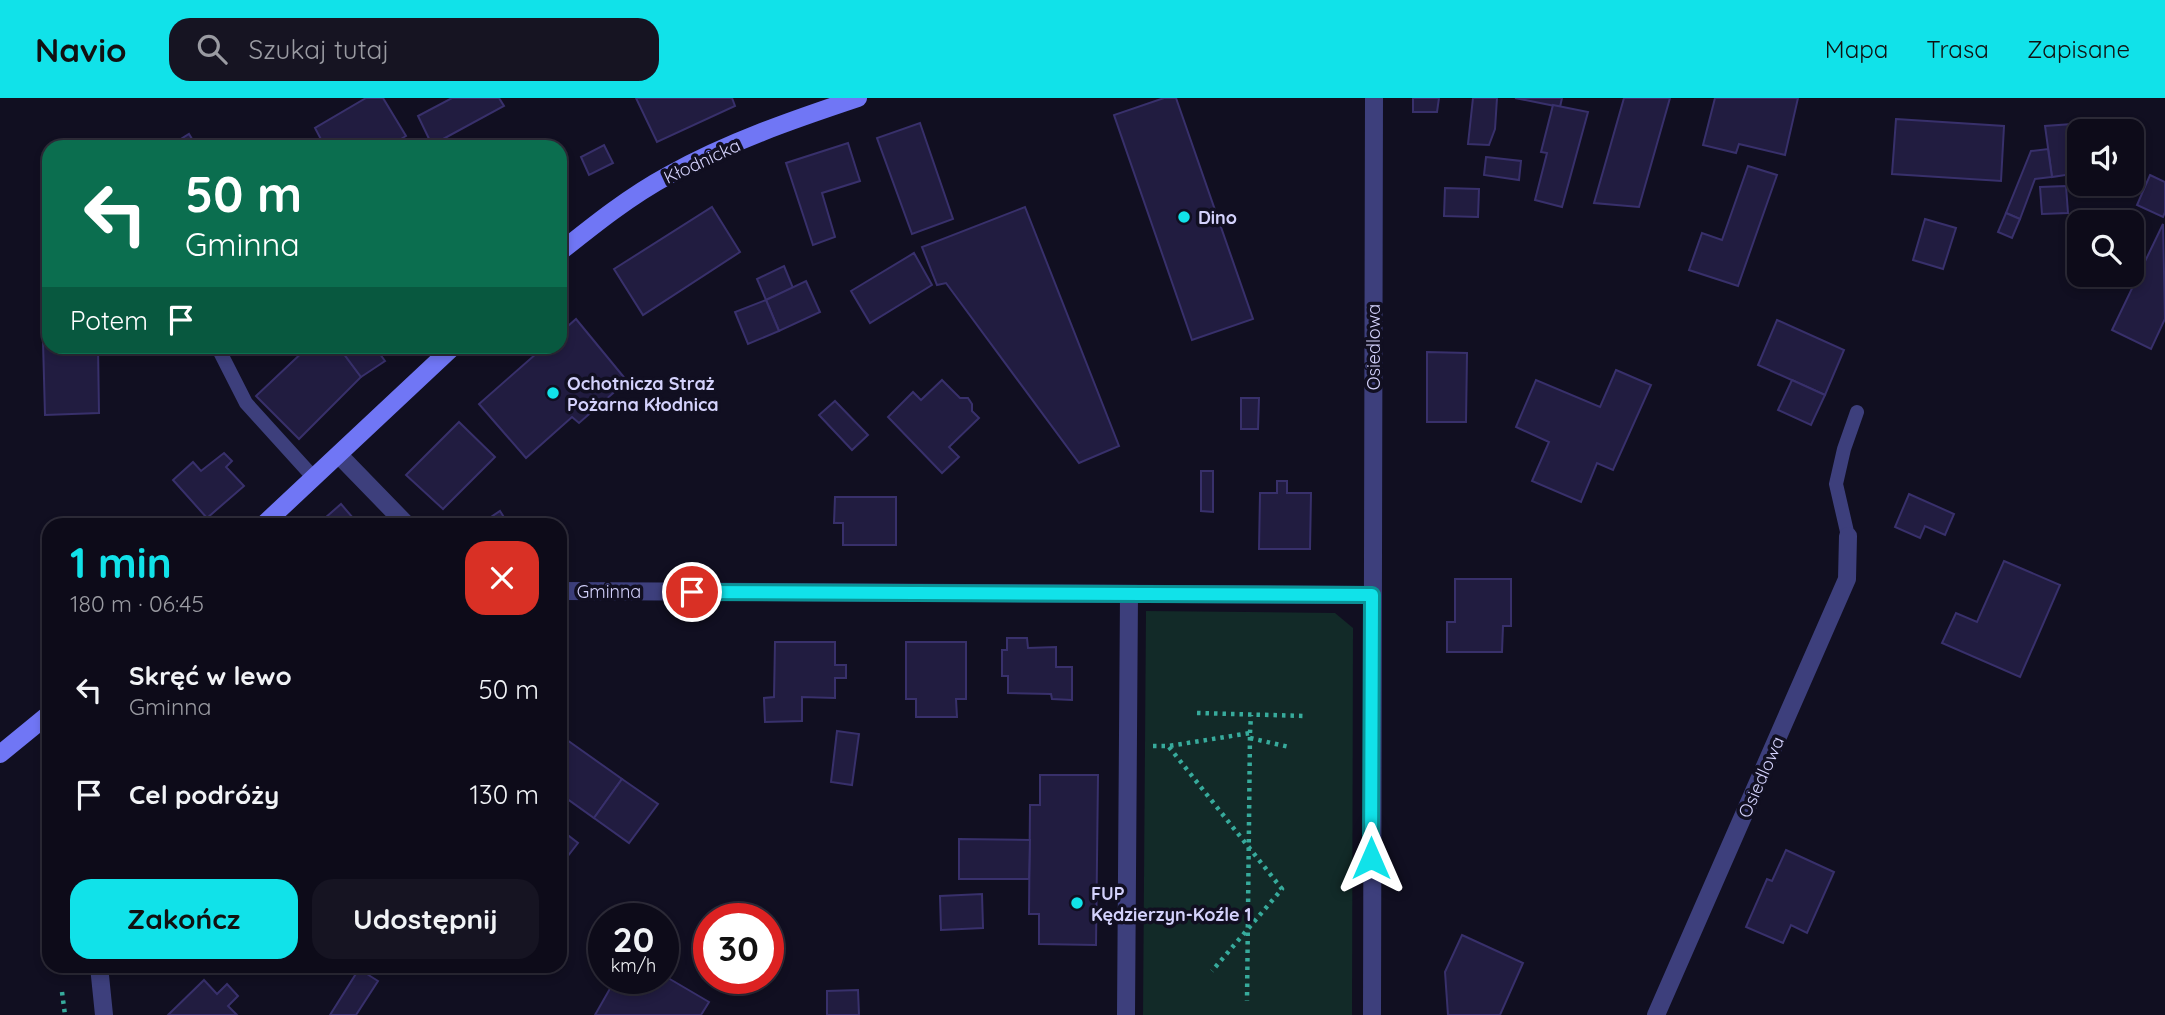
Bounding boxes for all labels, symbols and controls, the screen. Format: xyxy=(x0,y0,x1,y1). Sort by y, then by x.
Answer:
search box xyxy=(169,18,659,81)
text: Navio xyxy=(35,29,127,70)
icon: search xyxy=(193,30,231,68)
text: Szukaj tutaj xyxy=(249,33,389,66)
text: Mapa xyxy=(1825,34,1888,64)
text: Trasa xyxy=(1926,34,1989,64)
text: Zapisane xyxy=(2027,34,2130,64)
map controls xyxy=(2067,119,2144,287)
button: sound xyxy=(2067,119,2144,196)
street label: Kłodnicka xyxy=(660,133,744,189)
text: 50 m xyxy=(185,163,302,224)
icon: left xyxy=(70,168,161,259)
place label: Dino xyxy=(1198,206,1237,229)
marker: Dino xyxy=(1176,209,1192,225)
button: search xyxy=(2067,210,2144,287)
text: Gminna xyxy=(185,224,300,264)
icon: arrive xyxy=(162,301,200,339)
text: Potem xyxy=(70,304,148,337)
street label: Osiedlowa xyxy=(1362,304,1385,390)
place label: Ochotnicza Straż Pożarna Kłodnica xyxy=(567,372,719,416)
marker: Ochotnicza Straż Pożarna Kłodnica xyxy=(545,385,561,401)
text: 1 min xyxy=(70,536,172,589)
button: close xyxy=(465,541,539,615)
pin xyxy=(662,562,722,622)
icon: arrive xyxy=(673,573,711,611)
street label: Gminna xyxy=(577,580,641,603)
text: 180 m · 06:45 xyxy=(70,589,204,618)
text: Skręć w lewo xyxy=(129,659,292,692)
icon: left xyxy=(70,671,108,709)
text: 50 m xyxy=(479,673,539,706)
text: Gminna xyxy=(129,692,211,721)
street label: Osiedlowa xyxy=(1733,733,1789,821)
icon: arrive xyxy=(70,776,108,814)
text: Cel podróży xyxy=(129,778,279,811)
text: 130 m xyxy=(469,778,539,811)
position arrow xyxy=(1334,821,1408,895)
button: Zakończ xyxy=(70,879,298,959)
button: Udostępnij xyxy=(312,879,539,959)
place label: FUP Kędzierzyn-Koźle 1 xyxy=(1091,882,1252,926)
marker: FUP Kędzierzyn-Koźle 1 xyxy=(1069,895,1085,911)
speed limit sign: 30 xyxy=(693,903,784,994)
text: 20 xyxy=(613,917,654,961)
text: km/h xyxy=(611,954,656,977)

